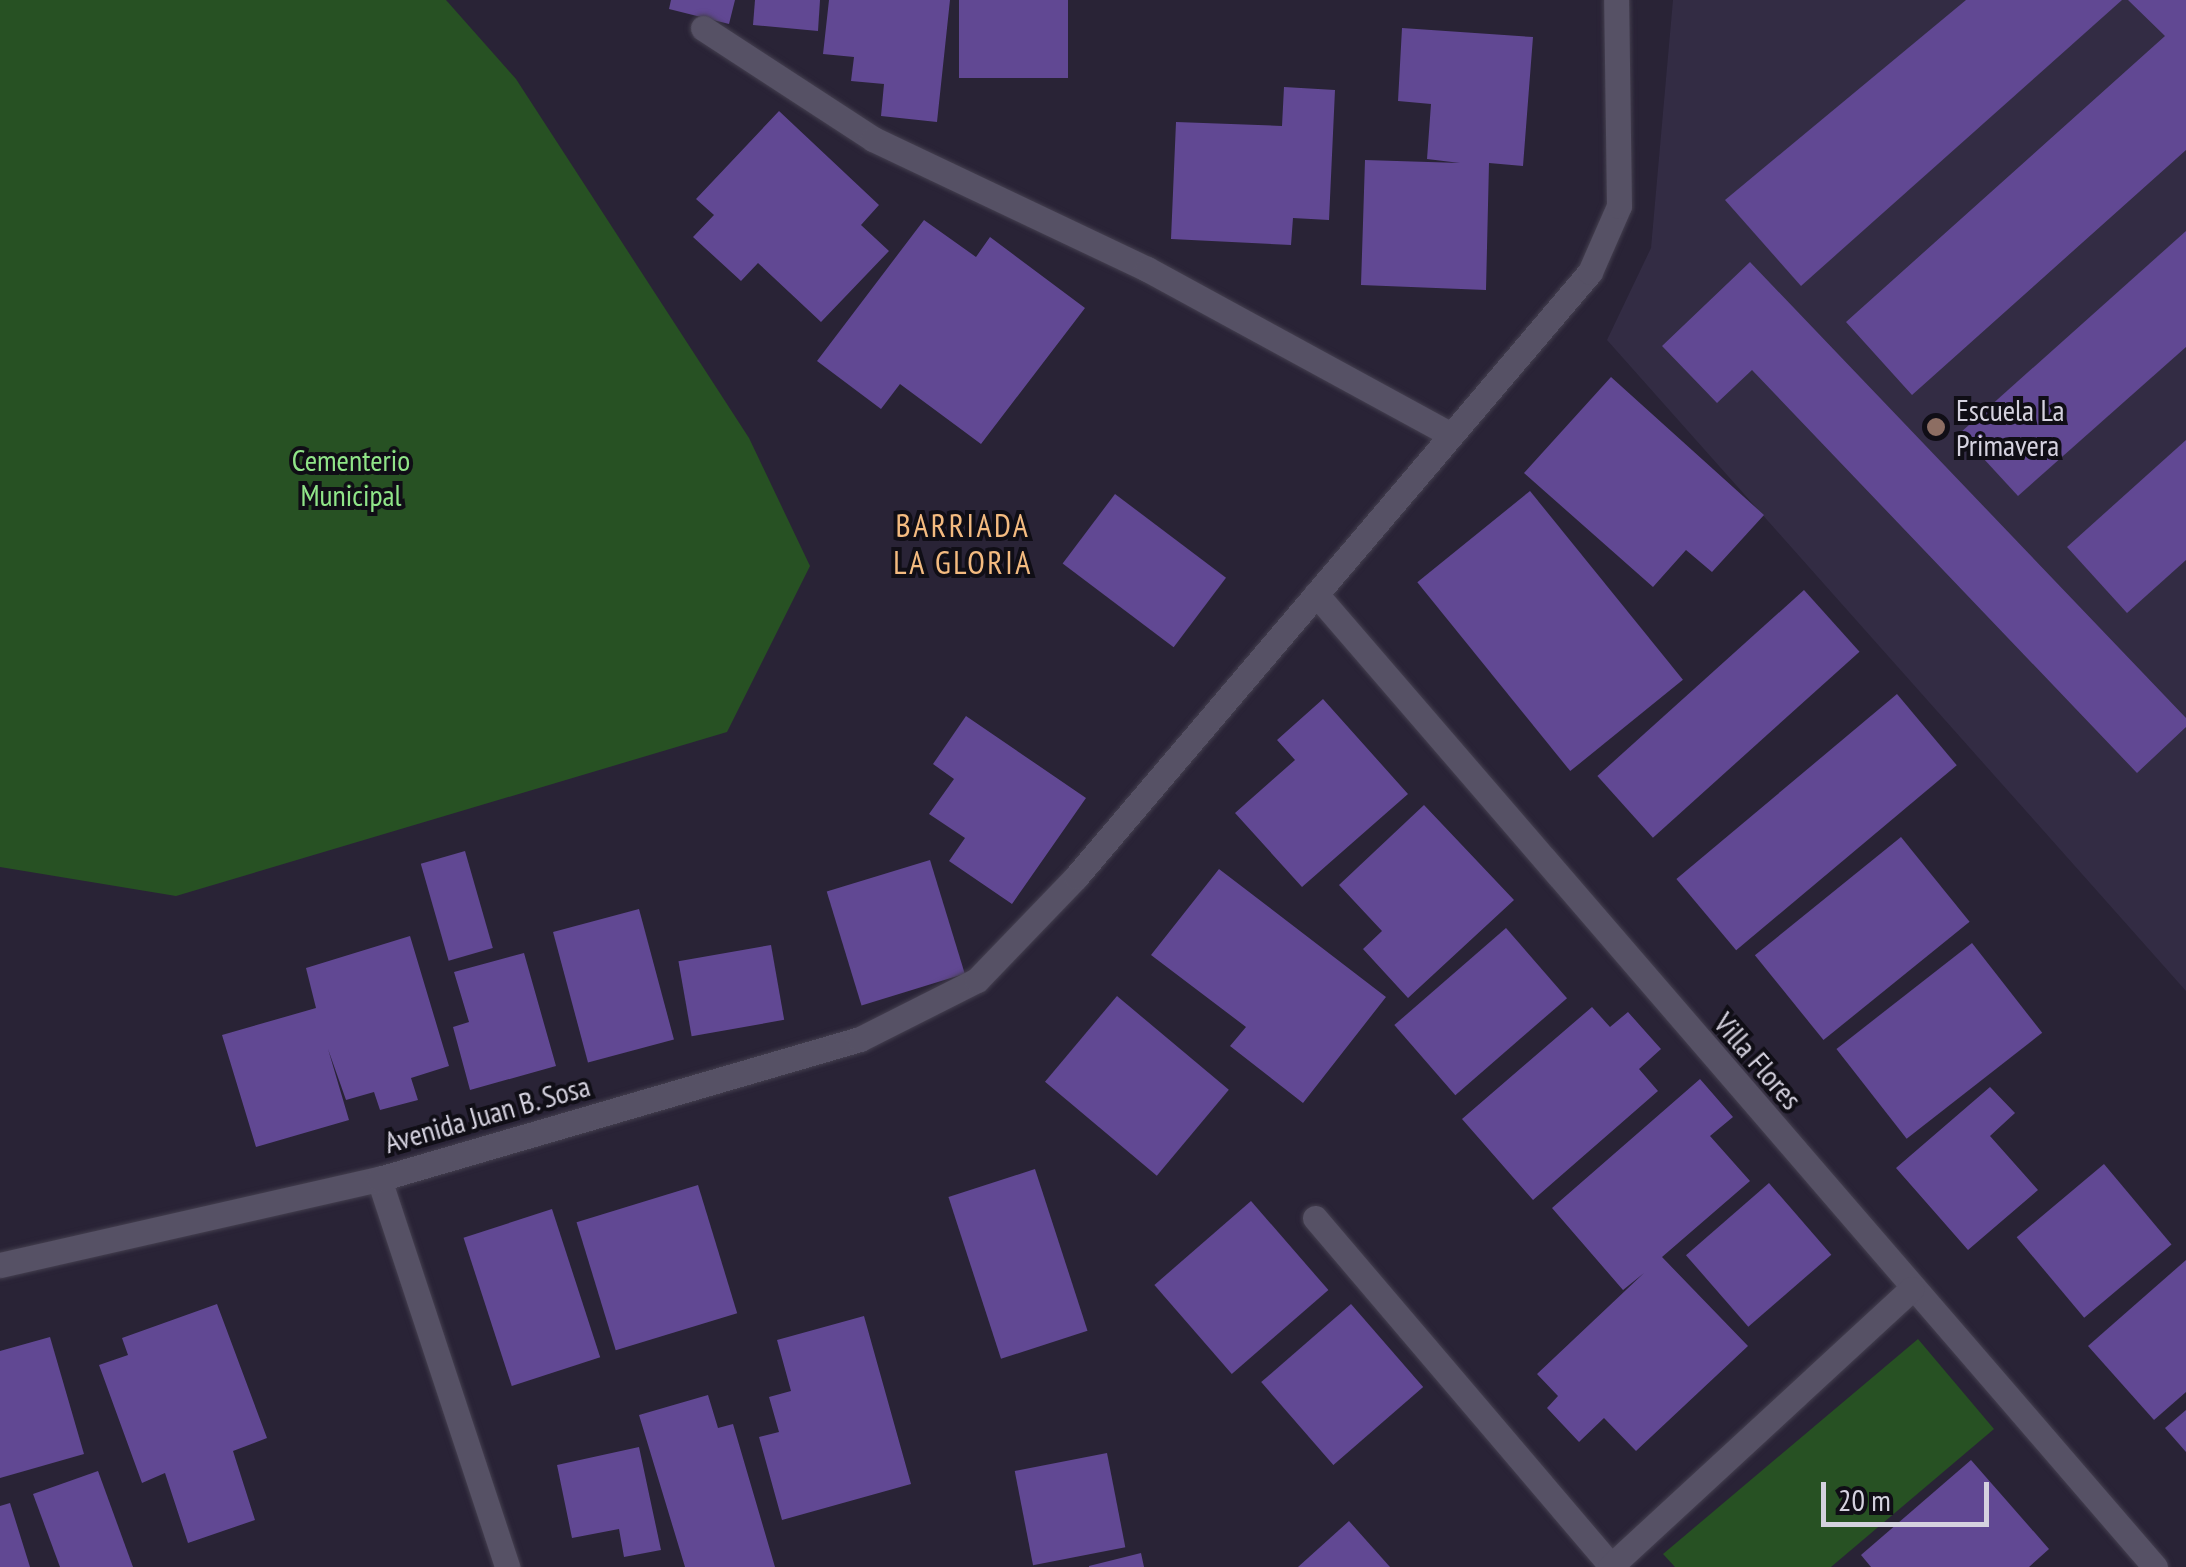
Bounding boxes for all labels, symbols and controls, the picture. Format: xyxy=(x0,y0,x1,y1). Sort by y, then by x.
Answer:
place label: Escuela La Primavera xyxy=(1956,392,2064,462)
marker: Escuela La Primavera xyxy=(1925,416,1947,438)
park label: Cementerio Municipal xyxy=(292,442,410,512)
district label: BARRIADA LA GLORIA xyxy=(893,507,1033,582)
street label: Villa Flores xyxy=(1706,1005,1810,1117)
street label: Avenida Juan B. Sosa xyxy=(379,1067,595,1161)
scale bar xyxy=(1826,1462,1994,1524)
text: 20 m xyxy=(1838,1480,1891,1519)

